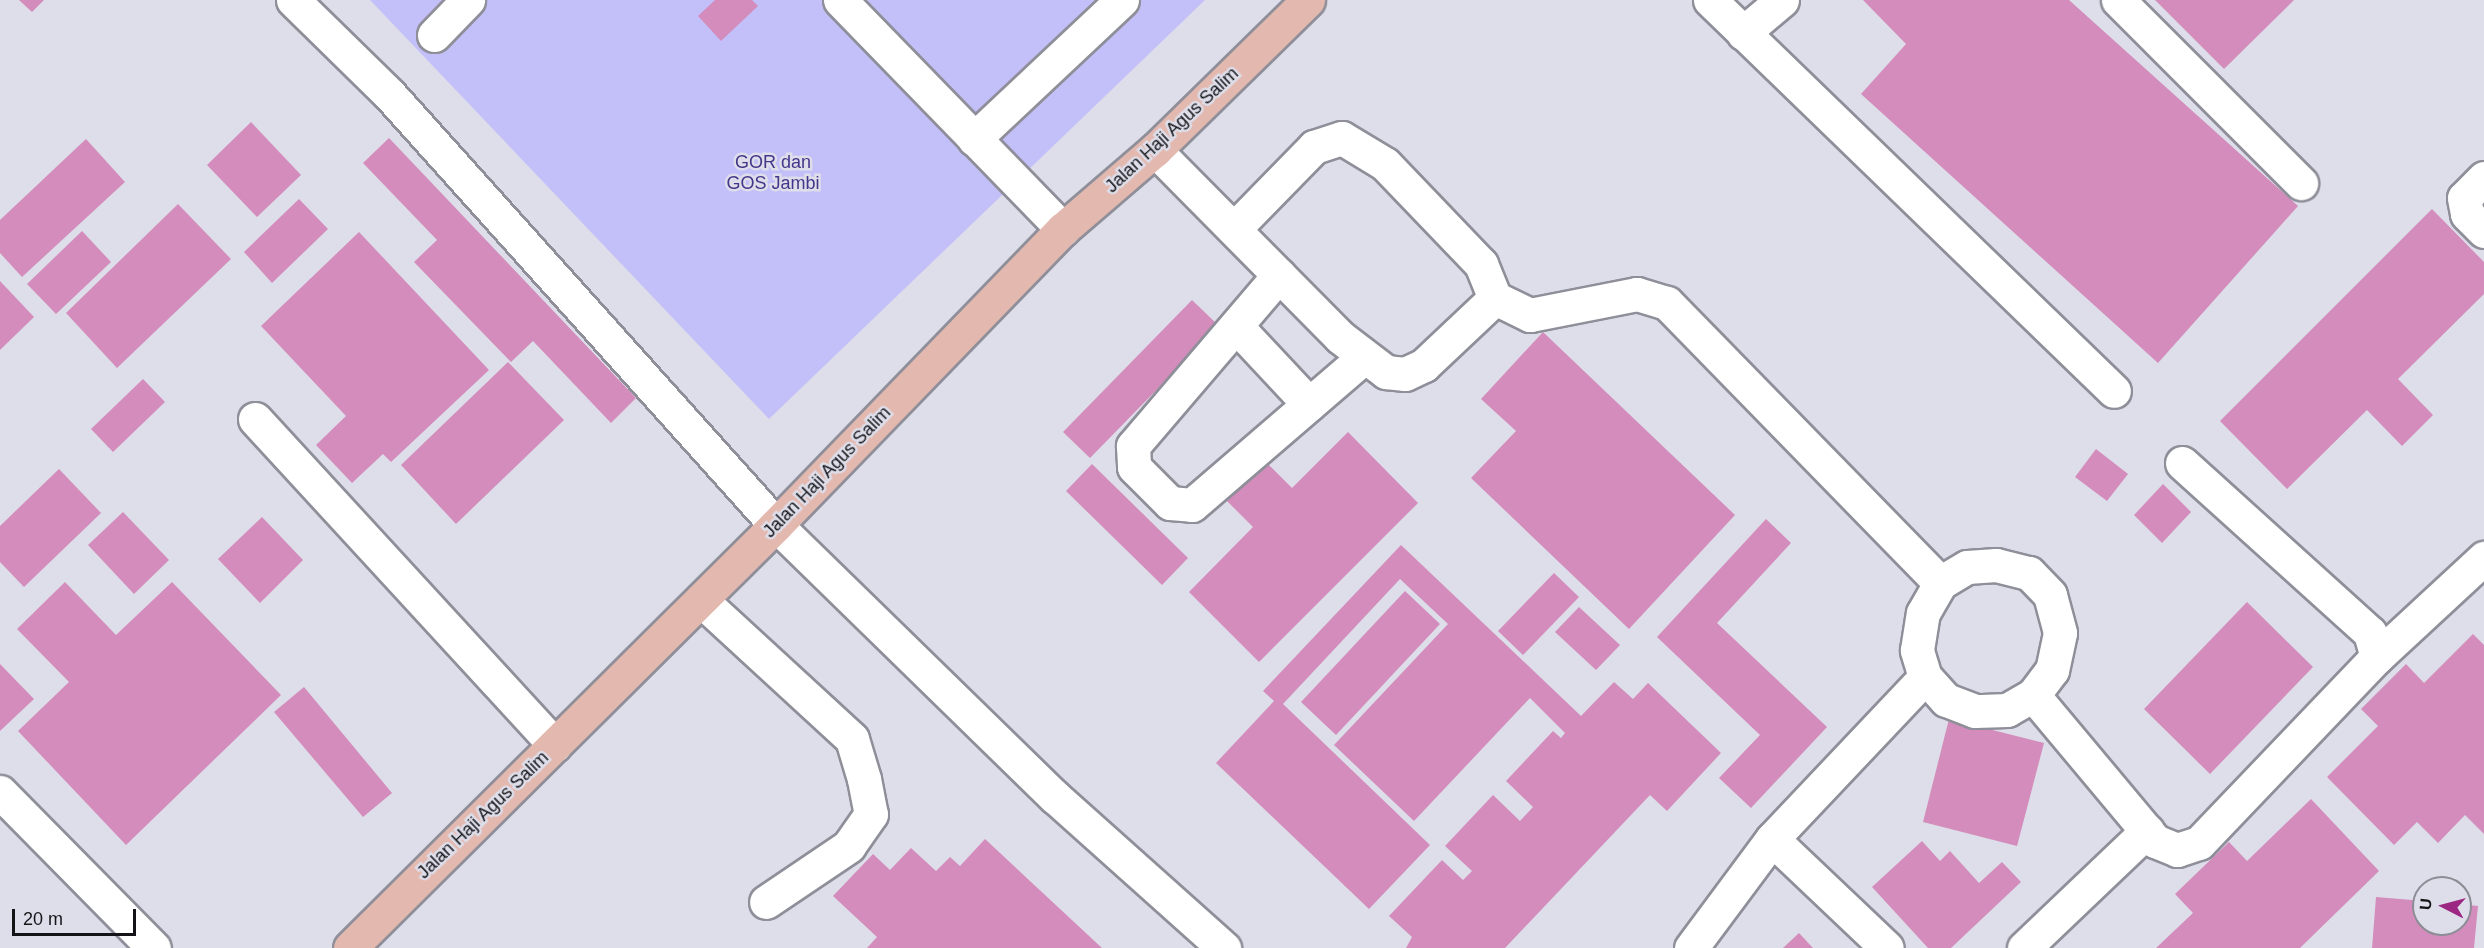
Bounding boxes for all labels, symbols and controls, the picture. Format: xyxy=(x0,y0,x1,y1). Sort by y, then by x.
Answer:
street label: Jalan Haji Agus Salim xyxy=(1101,62,1243,198)
park label: GOR dan GOS Jambi xyxy=(726,152,820,195)
street label: Jalan Haji Agus Salim xyxy=(758,402,896,542)
street label: Jalan Haji Agus Salim xyxy=(413,746,553,884)
north arrow xyxy=(2412,876,2472,936)
scale bar xyxy=(15,897,140,935)
text: U xyxy=(2417,898,2435,911)
text: 20 m xyxy=(23,909,63,929)

